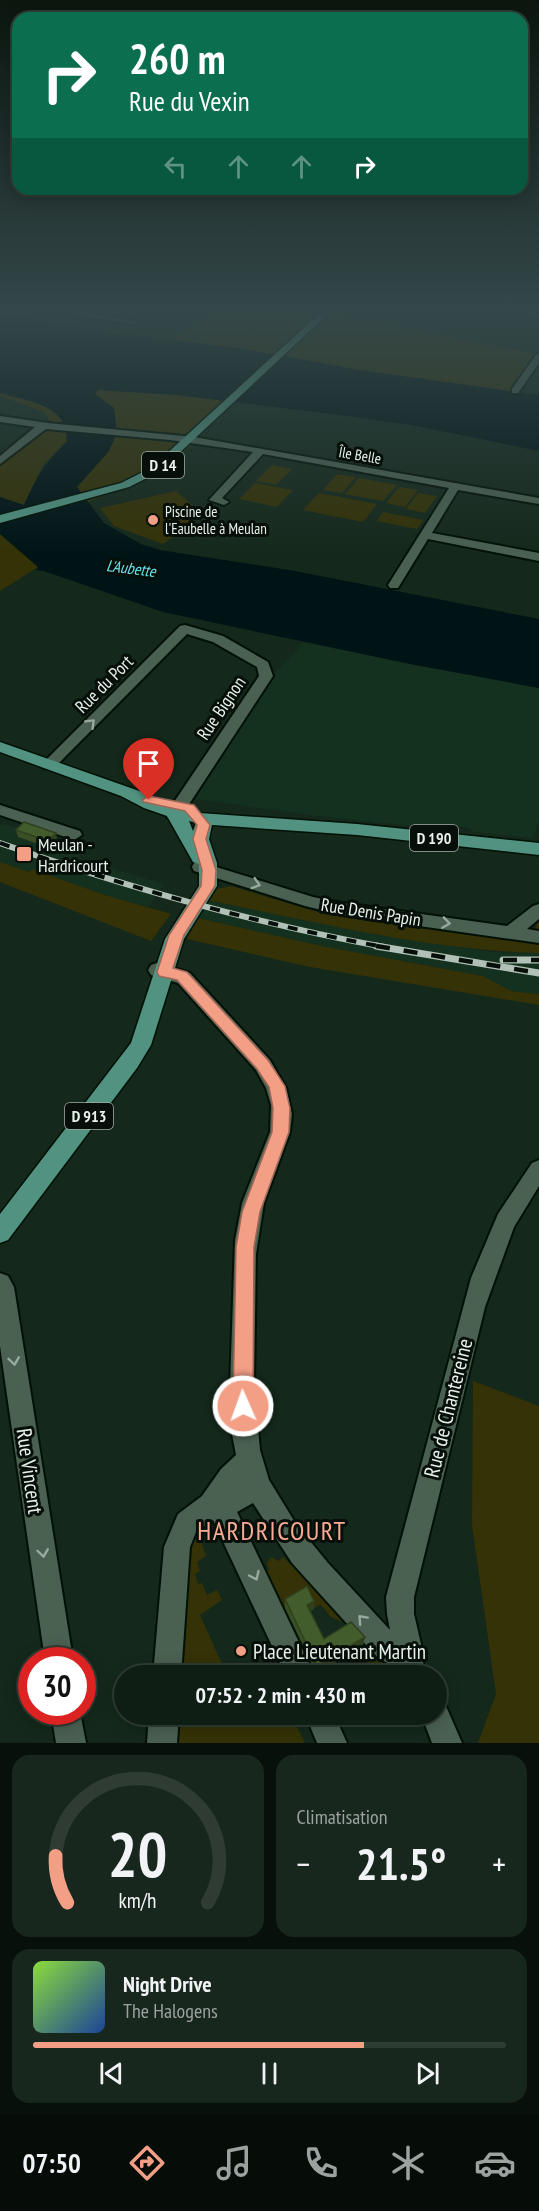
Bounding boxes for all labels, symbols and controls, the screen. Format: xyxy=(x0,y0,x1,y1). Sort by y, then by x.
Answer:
text: 260 m xyxy=(129,31,226,86)
icon: right xyxy=(30,36,108,114)
text: Rue du Vexin xyxy=(129,84,250,118)
icon: left xyxy=(159,150,192,183)
icon: ahead xyxy=(222,150,255,183)
icon: ahead xyxy=(285,150,318,183)
icon: right xyxy=(348,150,381,183)
street label: Île Belle xyxy=(336,442,383,468)
road number: D 14 xyxy=(142,452,184,478)
place label: Piscine de l'Eaubelle à Meulan xyxy=(165,502,267,538)
marker: Piscine de l'Eaubelle à Meulan xyxy=(146,513,160,527)
water label: L'Aubette xyxy=(105,555,158,581)
street label: Rue du Port xyxy=(70,650,138,718)
street label: Rue Bignon xyxy=(191,672,251,744)
one-way arrow xyxy=(83,720,94,731)
pin xyxy=(123,738,174,800)
icon: arrive xyxy=(132,747,165,780)
road number: D 190 xyxy=(410,825,458,851)
place label: Meulan - Hardricourt xyxy=(38,833,108,877)
marker: Meulan - Hardricourt xyxy=(15,845,33,863)
one-way arrow xyxy=(250,877,261,889)
street label: Rue Denis Papin xyxy=(319,893,423,931)
one-way arrow xyxy=(442,917,451,929)
road number: D 913 xyxy=(65,1103,113,1129)
street label: Rue de Chantereine xyxy=(418,1336,478,1480)
one-way arrow xyxy=(7,1356,19,1365)
position arrow xyxy=(211,1374,275,1438)
street label: Rue Vincent xyxy=(11,1426,49,1516)
district label: HARDRICOURT xyxy=(197,1514,347,1547)
one-way arrow xyxy=(36,1549,48,1558)
one-way arrow xyxy=(247,1569,259,1580)
one-way arrow xyxy=(358,1615,369,1626)
place label: Place Lieutenant Martin xyxy=(253,1638,426,1665)
marker: Place Lieutenant Martin xyxy=(234,1644,248,1658)
speed limit sign: 30 xyxy=(18,1647,96,1725)
text: 07:52 · 2 min · 430 m xyxy=(195,1681,366,1709)
text: Climatisation xyxy=(297,1804,388,1830)
text: 20 xyxy=(108,1813,168,1894)
text: 21.5° xyxy=(356,1834,446,1892)
text: − xyxy=(297,1842,310,1885)
text: + xyxy=(492,1842,506,1885)
text: km/h xyxy=(119,1886,157,1914)
text: Night Drive xyxy=(123,1970,212,1998)
text: The Halogens xyxy=(123,1998,218,2024)
icon: previous xyxy=(95,2057,128,2090)
icon: pause xyxy=(253,2057,286,2090)
icon: next xyxy=(411,2057,444,2090)
icon: directions xyxy=(126,2142,168,2184)
icon: music xyxy=(213,2142,255,2184)
icon: phone xyxy=(300,2142,342,2184)
icon: climate xyxy=(387,2142,429,2184)
icon: car xyxy=(474,2142,516,2184)
text: 07:50 xyxy=(23,2146,81,2180)

